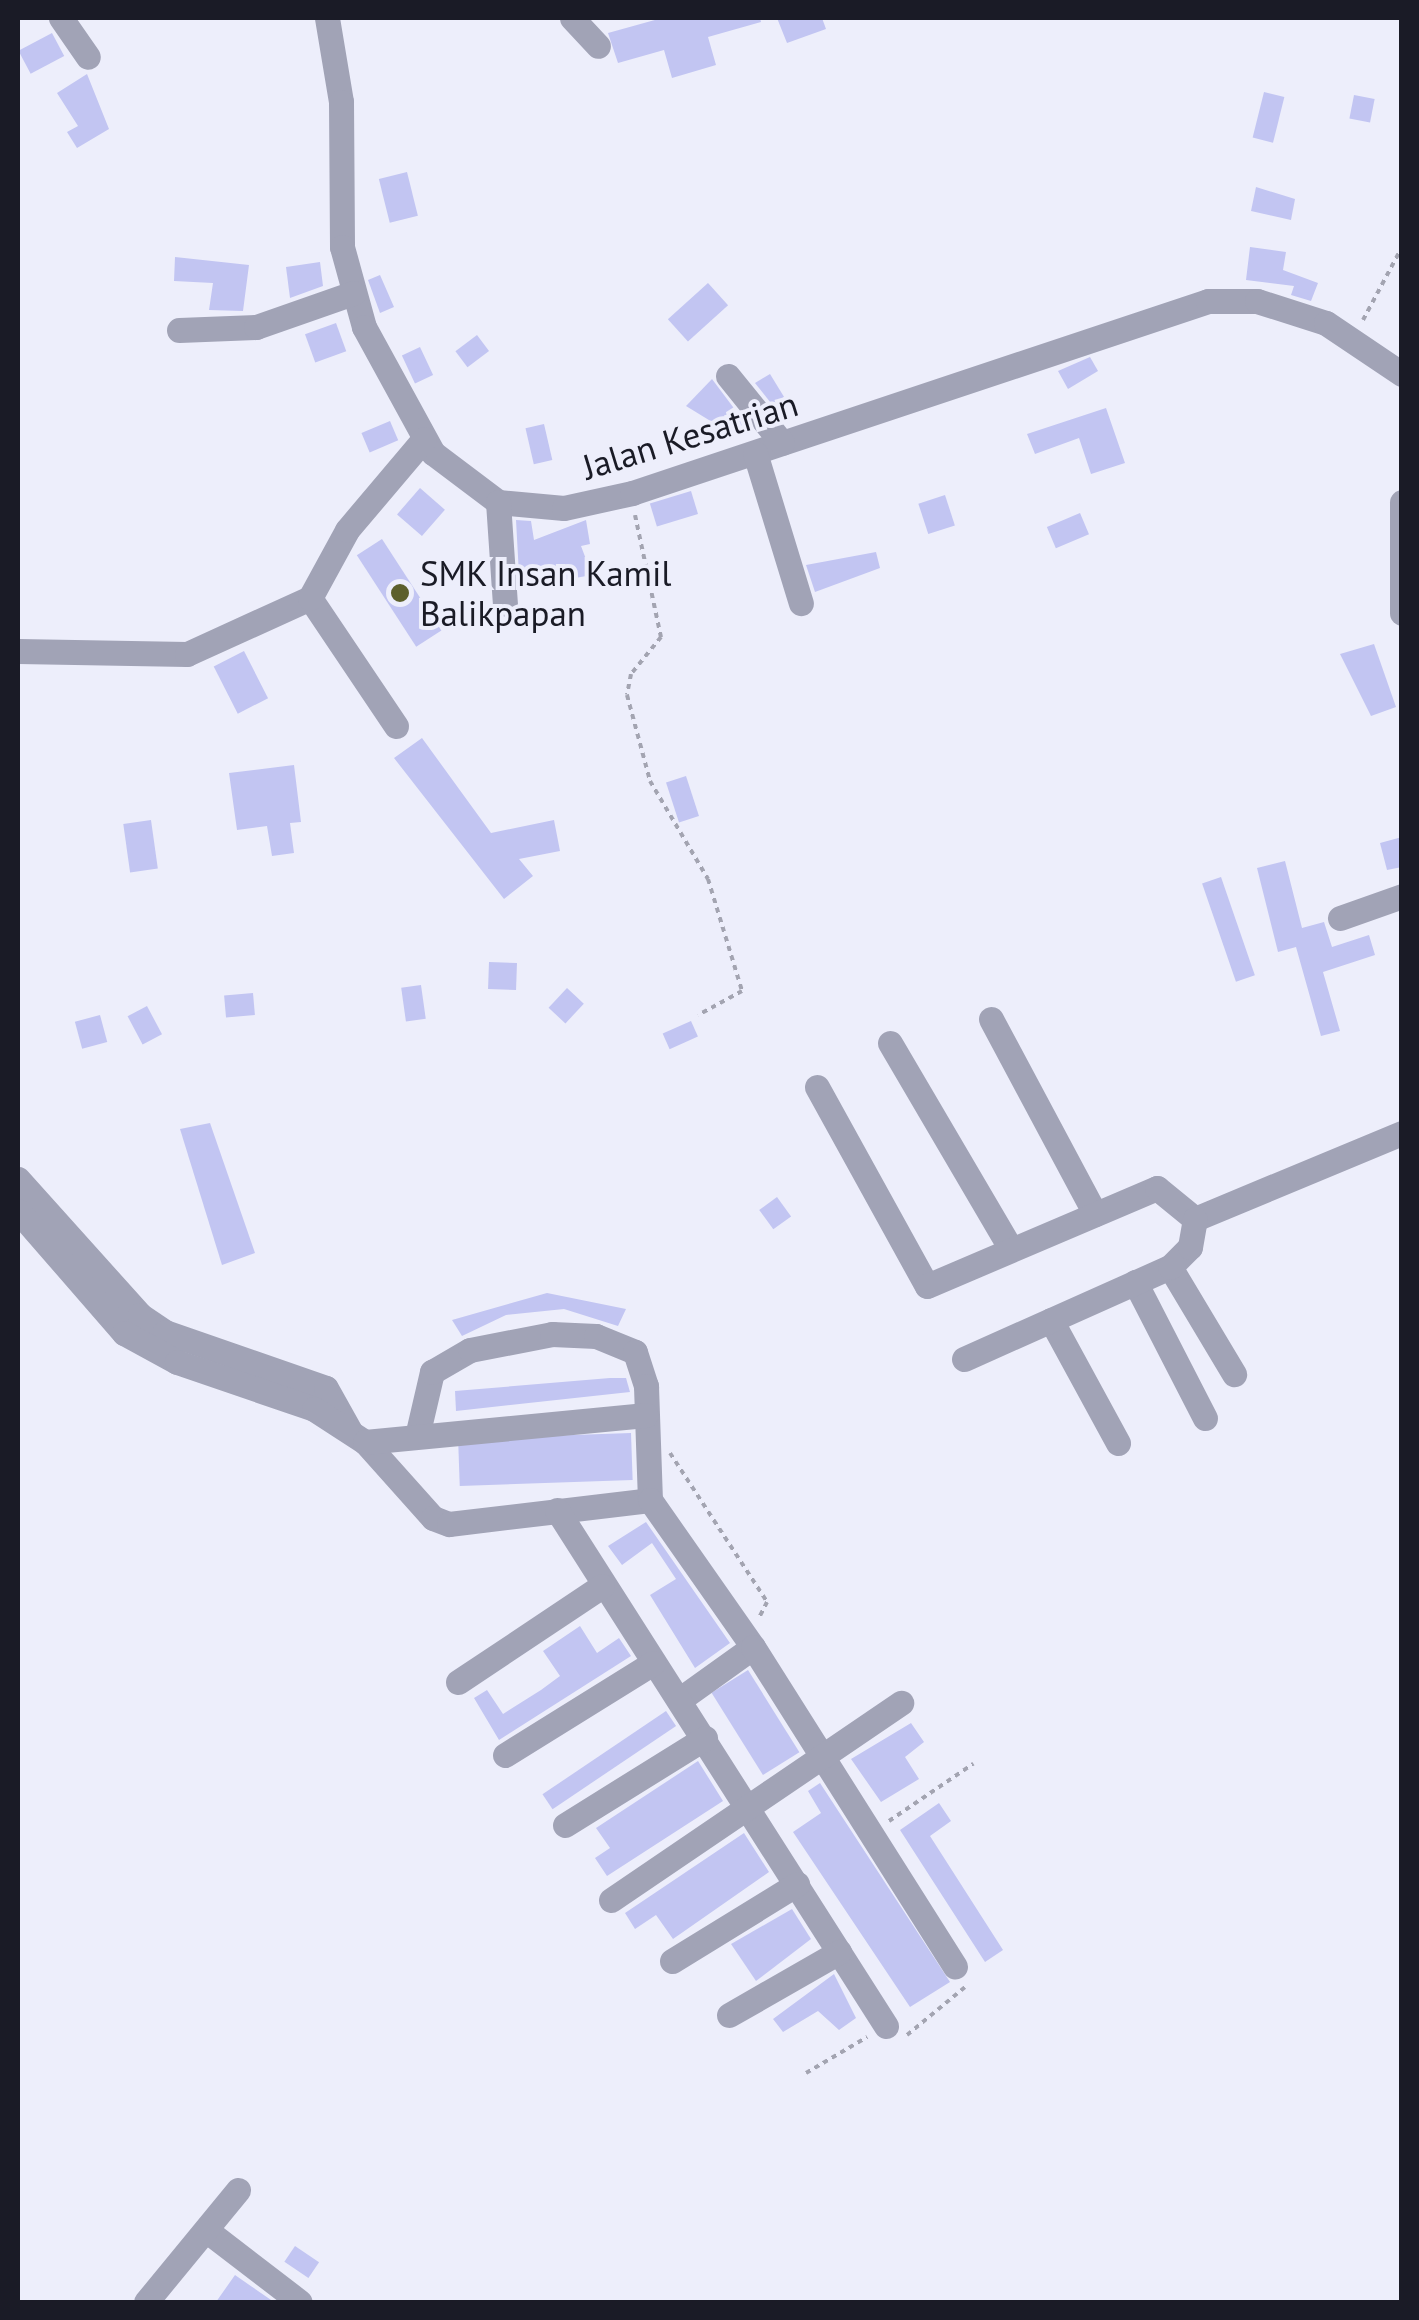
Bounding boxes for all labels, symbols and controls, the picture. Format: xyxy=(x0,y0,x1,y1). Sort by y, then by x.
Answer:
street label: Jalan Kesatrian xyxy=(577,382,803,488)
place label: SMK Insan Kamil Balikpapan xyxy=(420,552,673,634)
marker: SMK Insan Kamil Balikpapan xyxy=(389,582,411,604)

